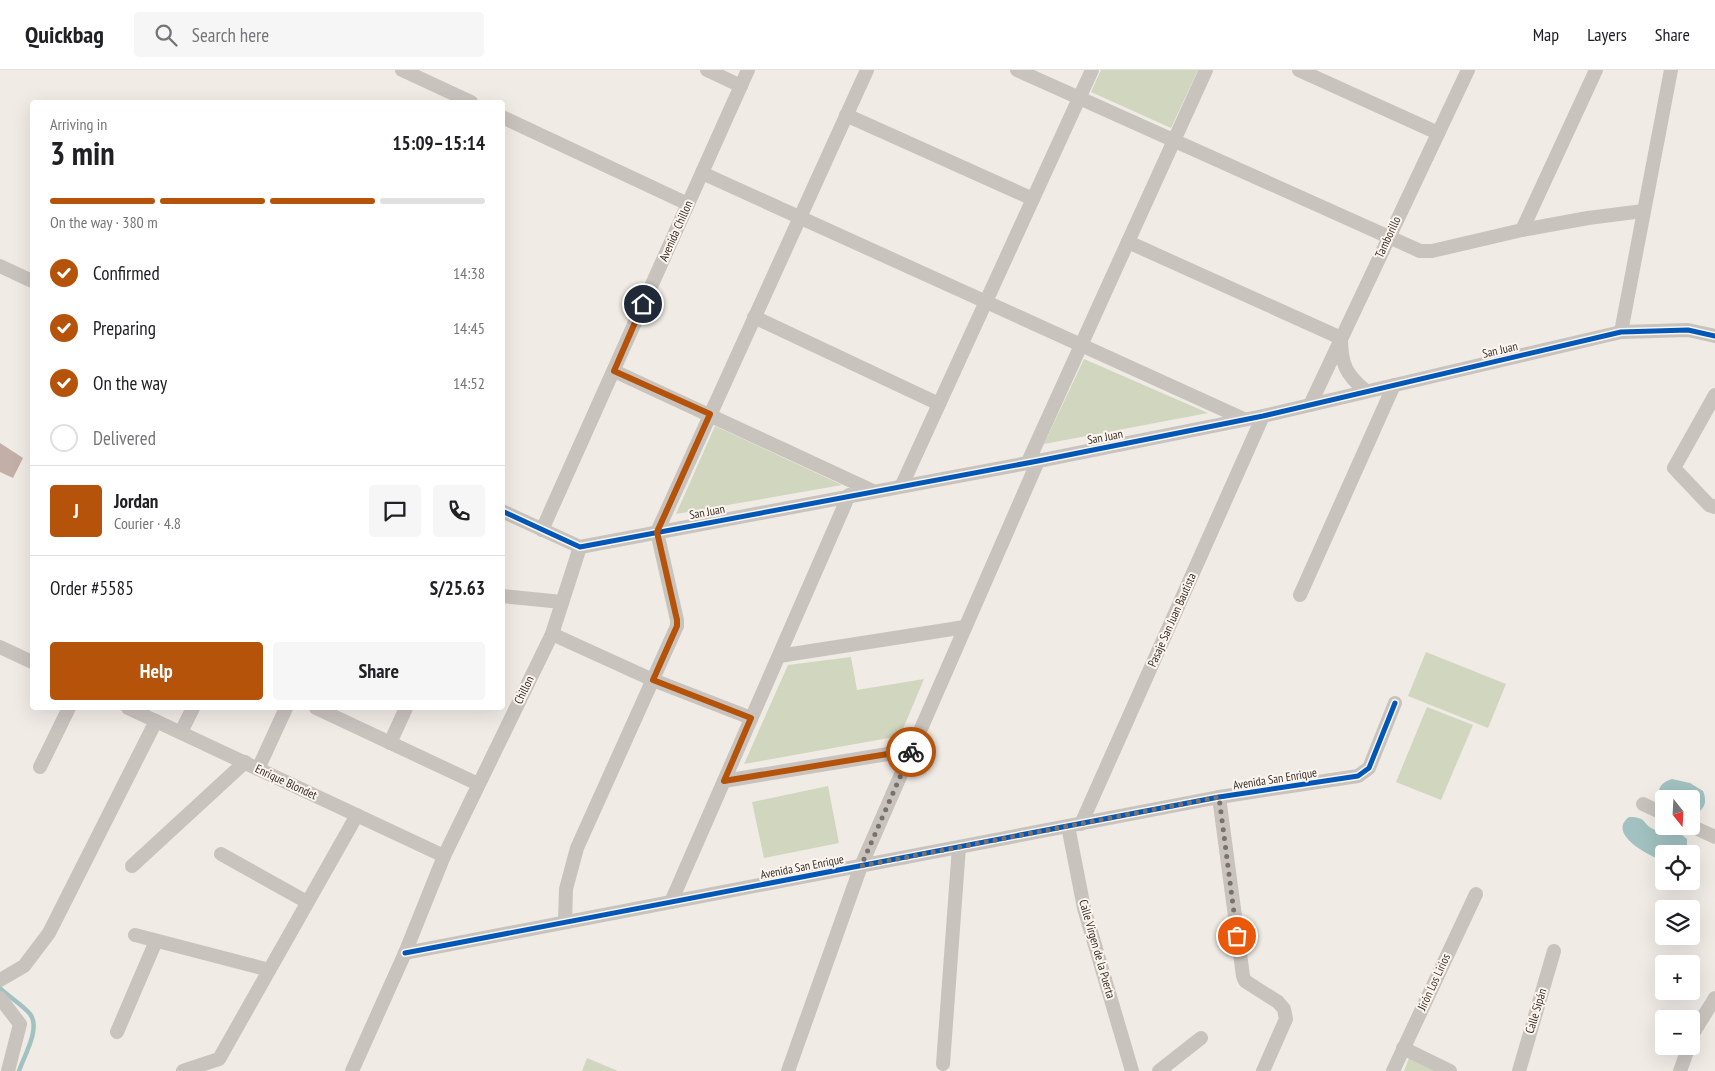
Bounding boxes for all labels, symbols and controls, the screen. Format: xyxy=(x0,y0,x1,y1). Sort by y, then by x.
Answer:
search box xyxy=(134,12,484,57)
text: Quickbag xyxy=(25,19,104,50)
icon: search xyxy=(152,21,180,49)
text: Search here xyxy=(192,23,269,47)
text: Map xyxy=(1533,23,1559,46)
text: Layers xyxy=(1587,23,1627,46)
text: Share xyxy=(1655,23,1690,46)
text: Arriving in xyxy=(50,114,107,134)
text: 15:09–15:14 xyxy=(392,131,485,155)
text: 3 min xyxy=(50,132,115,174)
street label: Avenida Chillon xyxy=(656,198,696,263)
text: On the way · 380 m xyxy=(50,212,158,232)
street label: Tamborillo xyxy=(1371,214,1404,260)
icon: check xyxy=(50,259,78,287)
text: Confirmed xyxy=(93,261,160,285)
text: 14:38 xyxy=(453,263,485,283)
pin xyxy=(622,283,664,325)
icon: home xyxy=(629,290,657,318)
icon: check xyxy=(50,314,78,342)
text: Preparing xyxy=(93,316,156,340)
text: 14:45 xyxy=(453,318,485,338)
street label: San Juan xyxy=(1481,338,1519,361)
icon: check xyxy=(50,369,78,397)
text: On the way xyxy=(93,371,167,395)
text: 14:52 xyxy=(453,373,485,393)
text: Delivered xyxy=(93,426,156,450)
street label: San Juan xyxy=(1086,426,1124,447)
button: chat xyxy=(369,485,421,537)
button: phone xyxy=(433,485,485,537)
text: Jordan xyxy=(114,489,158,513)
text: J xyxy=(73,499,79,523)
street label: San Juan xyxy=(688,501,726,522)
text: Courier · 4.8 xyxy=(114,513,181,533)
street label: Pasaje San Juan Bautista xyxy=(1144,570,1199,669)
text: Order #5585 xyxy=(50,576,134,600)
text: S/25.63 xyxy=(430,576,485,600)
button: Help xyxy=(50,642,263,700)
button: Share xyxy=(273,642,485,700)
street label: Chillon xyxy=(510,673,537,706)
courier xyxy=(886,727,936,777)
icon: bike xyxy=(897,738,925,766)
street label: Enrique Blondet xyxy=(253,761,320,803)
street label: Avenida San Enrique xyxy=(1232,764,1318,793)
north arrow xyxy=(1655,790,1700,835)
map controls xyxy=(1655,790,1700,1055)
button: locate xyxy=(1655,845,1700,890)
street label: Avenida San Enrique xyxy=(759,851,845,882)
street label: Calle Virgen de la Puerta xyxy=(1076,898,1119,1000)
button: layers xyxy=(1655,900,1700,945)
pin xyxy=(1216,915,1258,957)
icon: bag xyxy=(1223,922,1251,950)
street label: Jirón Los Lirios xyxy=(1413,951,1453,1013)
button: + xyxy=(1655,955,1700,1000)
street label: Calle Sipán xyxy=(1522,987,1549,1035)
button: − xyxy=(1655,1010,1700,1055)

